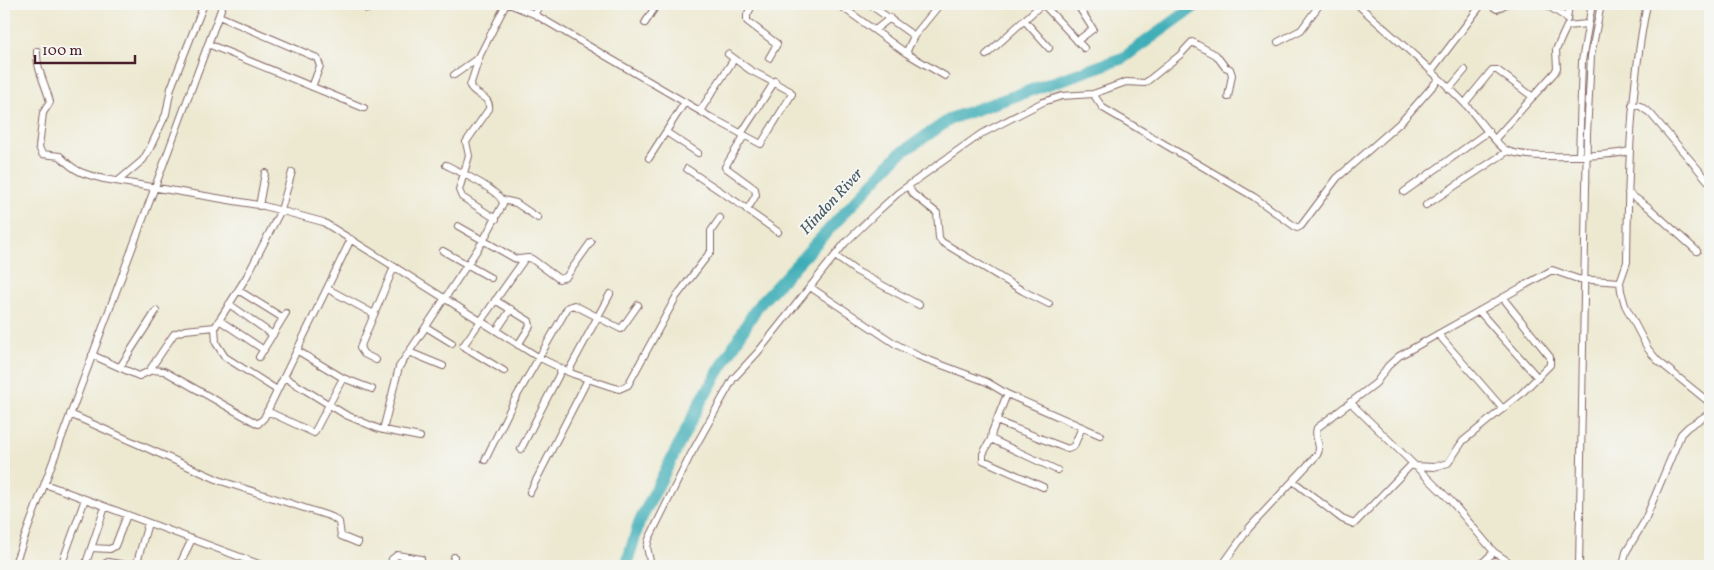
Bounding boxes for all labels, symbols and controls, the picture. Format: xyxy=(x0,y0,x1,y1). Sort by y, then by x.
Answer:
scale bar xyxy=(35,32,135,64)
text: 100 m xyxy=(42,41,82,62)
water label: Hindon River xyxy=(795,163,869,240)

